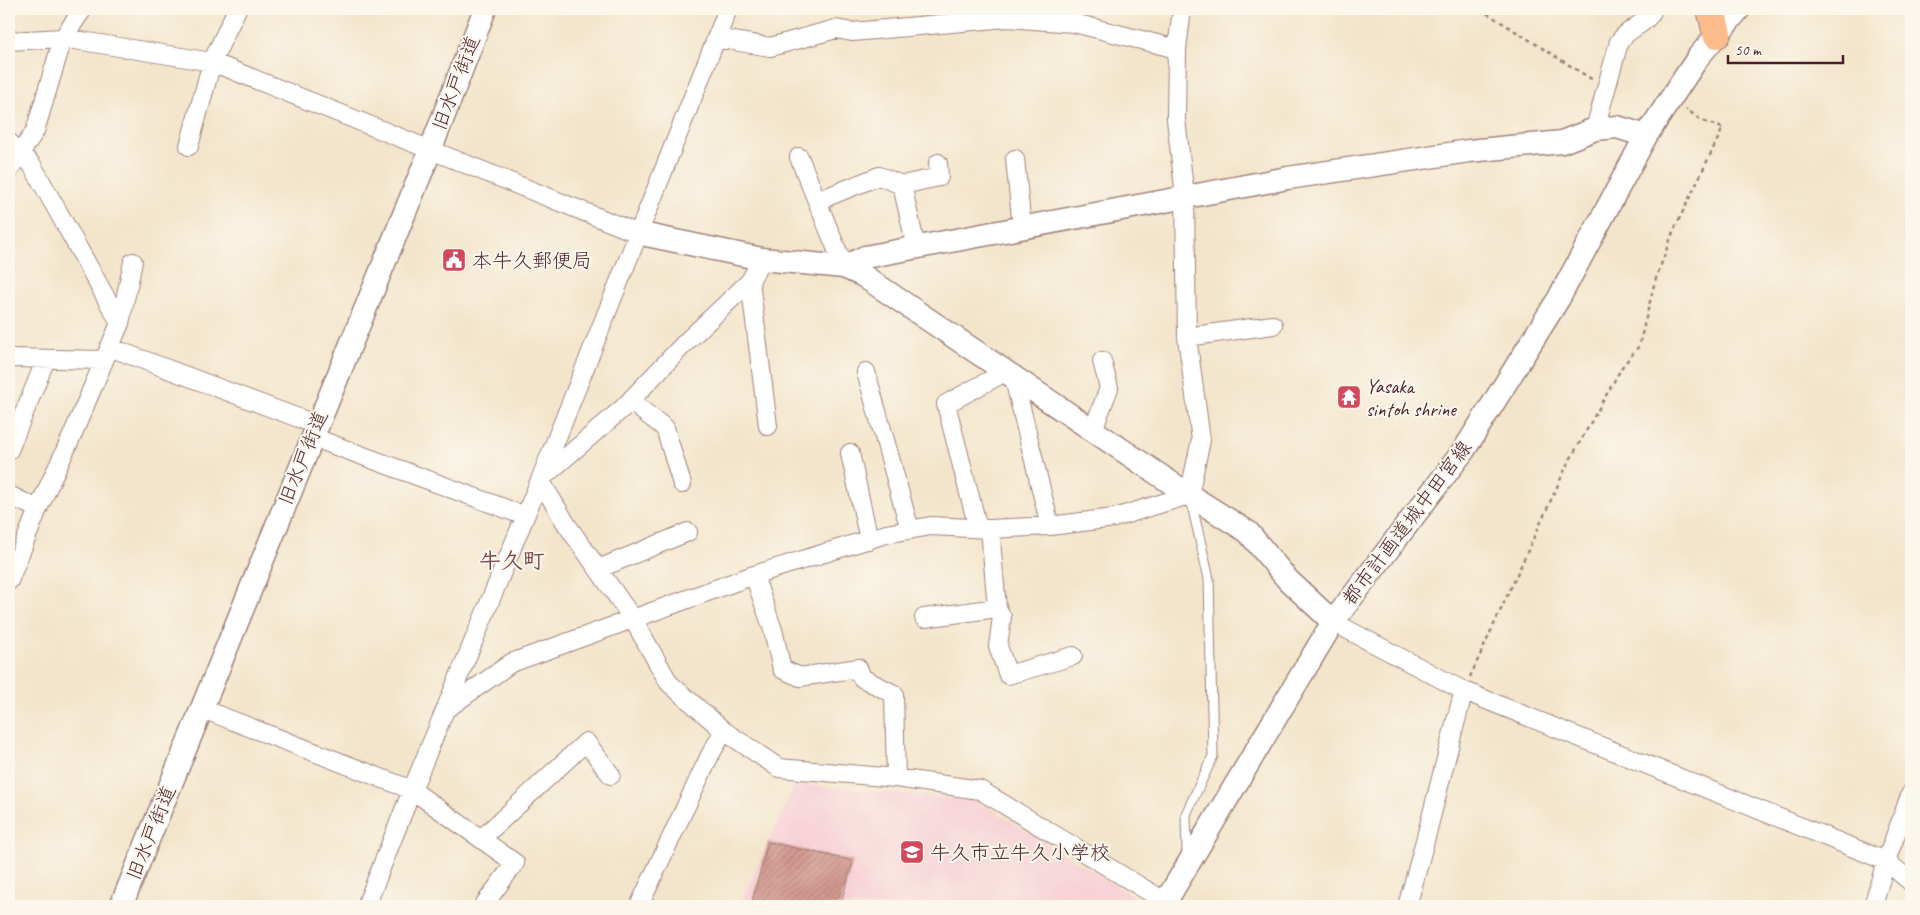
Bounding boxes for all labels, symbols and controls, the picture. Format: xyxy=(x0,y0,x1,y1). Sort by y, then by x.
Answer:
street label: 旧水戸街道 xyxy=(426,32,486,134)
scale bar xyxy=(1728,32,1842,64)
text: 50 m xyxy=(1735,41,1762,60)
public building icon: 本牛久郵便局 xyxy=(441,247,467,273)
place label: 本牛久郵便局 xyxy=(472,248,592,273)
place label: Yasaka sintoh shrine xyxy=(1366,374,1457,422)
temple icon: Yasaka sintoh shrine xyxy=(1336,384,1362,410)
street label: 旧水戸街道 xyxy=(273,407,333,509)
street label: 都市計画道城中田宮線 xyxy=(1337,436,1477,610)
district label: 牛久町 xyxy=(479,547,545,575)
street label: 旧水戸街道 xyxy=(121,782,181,884)
school or university icon: 牛久市立牛久小学校 xyxy=(899,839,925,865)
place label: 牛久市立牛久小学校 xyxy=(930,840,1110,865)

